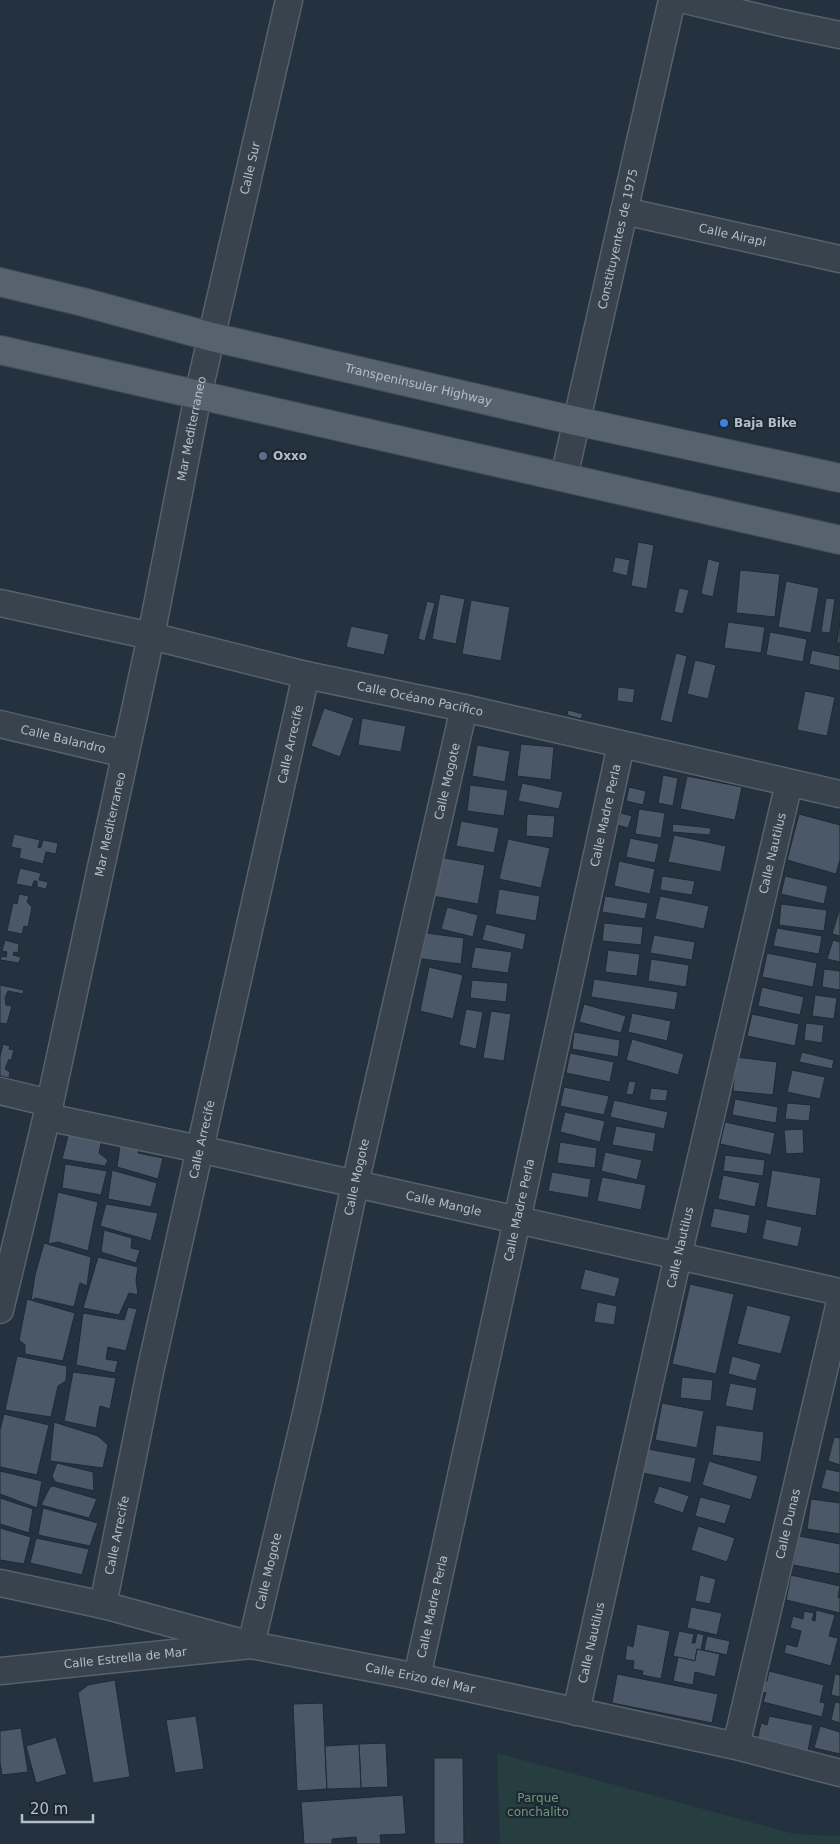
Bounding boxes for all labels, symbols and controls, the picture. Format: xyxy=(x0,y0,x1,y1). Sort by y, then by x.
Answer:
street label: Calle Sur xyxy=(237,140,263,196)
street label: Constituyentes de 1975 xyxy=(595,167,641,311)
street label: Calle Airapi xyxy=(697,221,767,249)
street label: Transpeninsular Highway xyxy=(343,361,493,408)
street label: Mar Mediterraneo xyxy=(174,375,209,482)
place label: Baja Bike xyxy=(734,416,797,430)
marker: Baja Bike xyxy=(718,417,730,429)
place label: Oxxo xyxy=(273,449,307,463)
marker: Oxxo xyxy=(257,450,269,462)
street label: Calle Océano Pacífico xyxy=(356,679,485,719)
street label: Calle Arrecife xyxy=(275,704,306,785)
street label: Calle Balandro xyxy=(19,722,107,756)
street label: Calle Mogote xyxy=(432,742,463,821)
street label: Calle Madre Perla xyxy=(588,763,624,868)
street label: Mar Mediterraneo xyxy=(92,771,128,878)
street label: Calle Nautilus xyxy=(756,811,789,895)
street label: Calle Arrecife xyxy=(186,1099,218,1180)
street label: Calle Mogote xyxy=(341,1137,372,1217)
street label: Calle Madre Perla xyxy=(501,1157,537,1263)
street label: Calle Mangle xyxy=(404,1188,483,1219)
street label: Calle Nautilus xyxy=(664,1206,696,1289)
street label: Calle Dunas xyxy=(773,1487,803,1561)
street label: Calle Arrecife xyxy=(102,1495,132,1576)
street label: Calle Mogote xyxy=(253,1532,284,1611)
street label: Calle Madre Perla xyxy=(414,1554,450,1659)
street label: Calle Nautilus xyxy=(576,1601,607,1685)
street label: Calle Estrella de Mar xyxy=(63,1645,188,1671)
street label: Calle Erizo del Mar xyxy=(364,1660,476,1696)
park label: Parque conchalito xyxy=(507,1791,569,1819)
scale bar xyxy=(22,1792,94,1824)
text: 20 m xyxy=(30,1800,68,1818)

